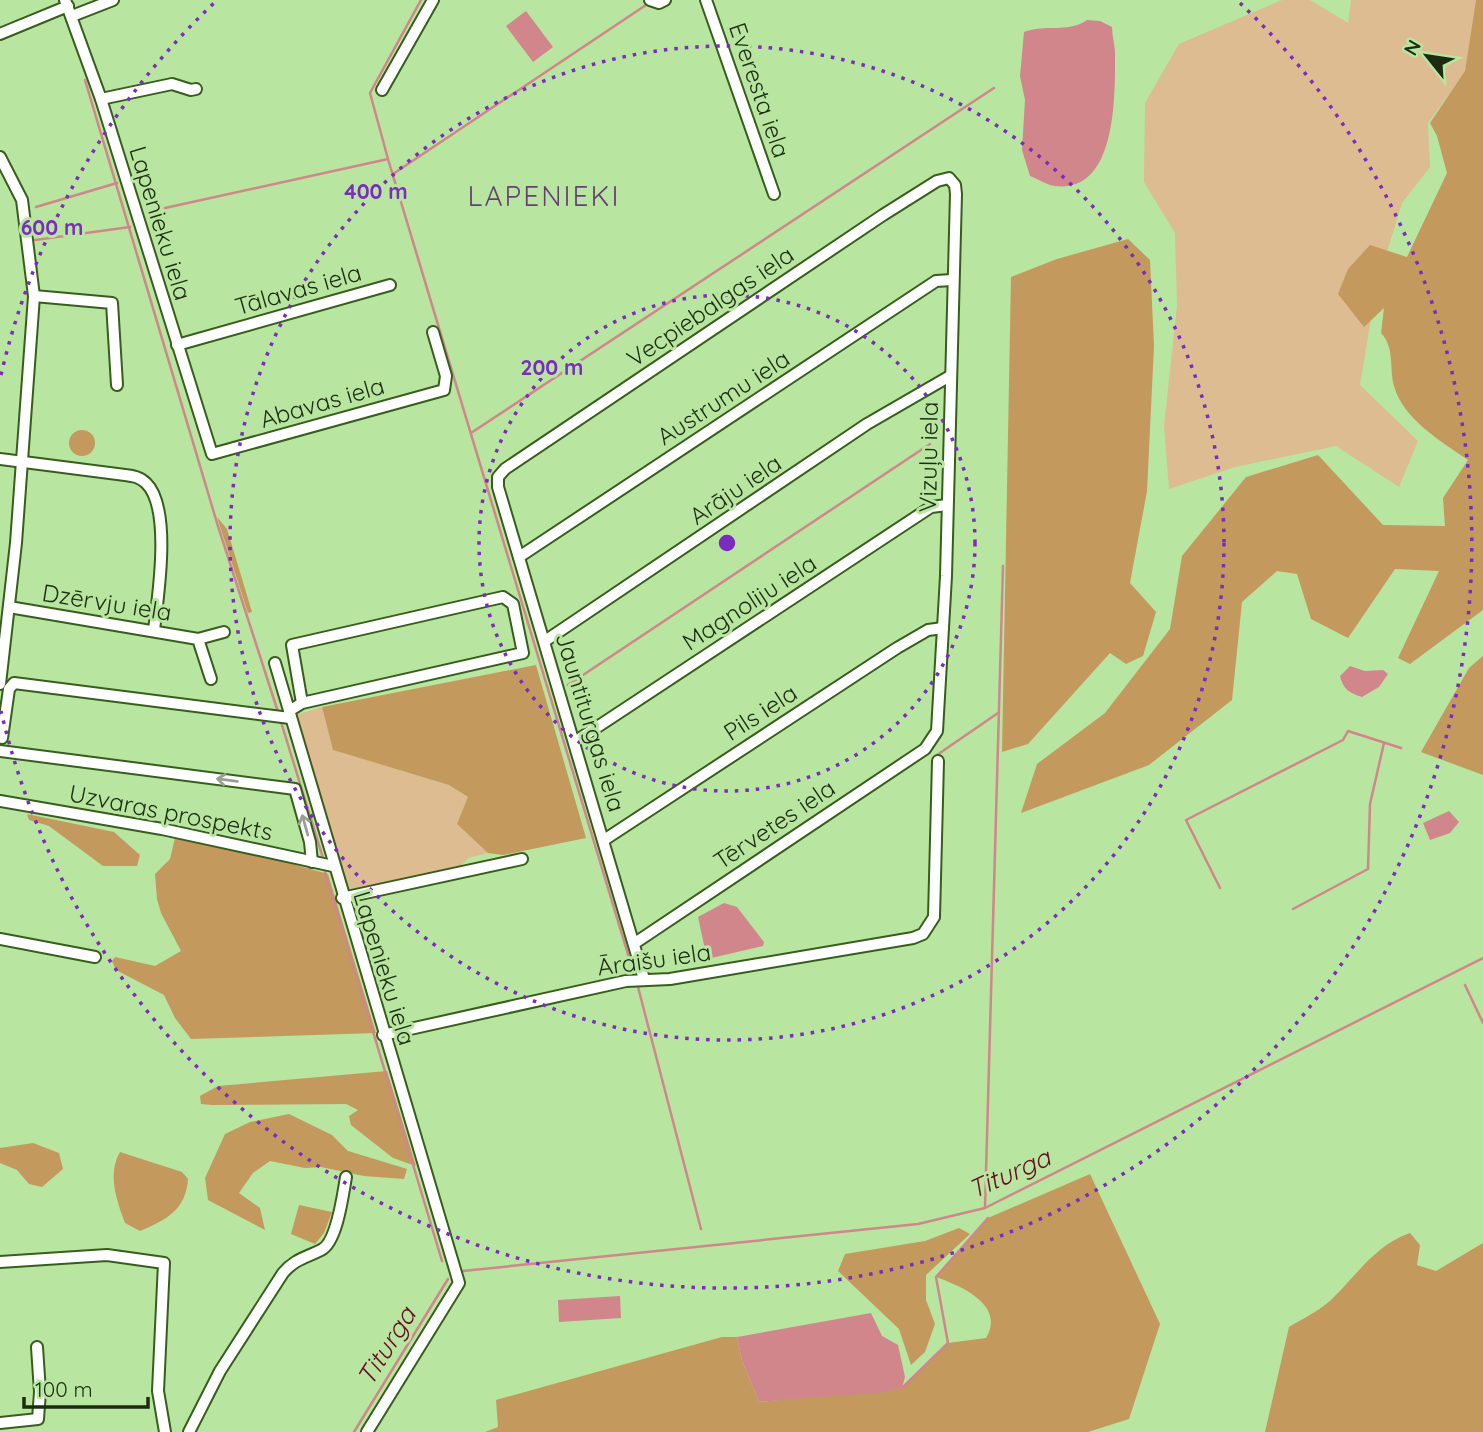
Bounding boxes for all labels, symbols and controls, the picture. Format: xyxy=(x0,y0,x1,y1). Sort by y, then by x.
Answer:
street label: Everesta iela xyxy=(723,18,797,162)
north arrow xyxy=(1392,21,1462,91)
text: N xyxy=(1398,35,1426,60)
street label: Lapenieku iela xyxy=(123,142,199,304)
text: 400 m xyxy=(344,178,408,204)
district label: LAPENIEKI xyxy=(468,178,620,213)
text: 600 m xyxy=(21,214,83,240)
street label: Vecpiebalgas iela xyxy=(621,239,799,373)
street label: Tālavas iela xyxy=(231,257,365,321)
street label: Austrumu iela xyxy=(651,343,795,451)
text: 200 m xyxy=(521,354,583,380)
street label: Abavas iela xyxy=(256,370,388,434)
street label: Vizuļu iela xyxy=(912,401,944,513)
street label: Arāju iela xyxy=(683,447,787,531)
centre of rings xyxy=(715,531,739,555)
street label: Magnoliju iela xyxy=(676,548,822,656)
street label: Dzērvju iela xyxy=(40,577,174,627)
street label: Jauntiturgas iela xyxy=(550,629,632,815)
street label: Pils iela xyxy=(718,677,802,747)
street label: Tērvetes iela xyxy=(708,772,840,876)
one-way arrow xyxy=(216,773,239,786)
street label: Uzvaras prospekts xyxy=(67,778,275,846)
one-way arrow xyxy=(298,814,311,836)
street label: Lapenieku iela xyxy=(347,887,423,1049)
street label: Āraišu iela xyxy=(595,936,713,982)
water label: Titurga xyxy=(963,1140,1056,1206)
water label: Titurga xyxy=(349,1300,424,1391)
scale bar xyxy=(24,1366,149,1410)
text: 100 m xyxy=(35,1376,93,1402)

